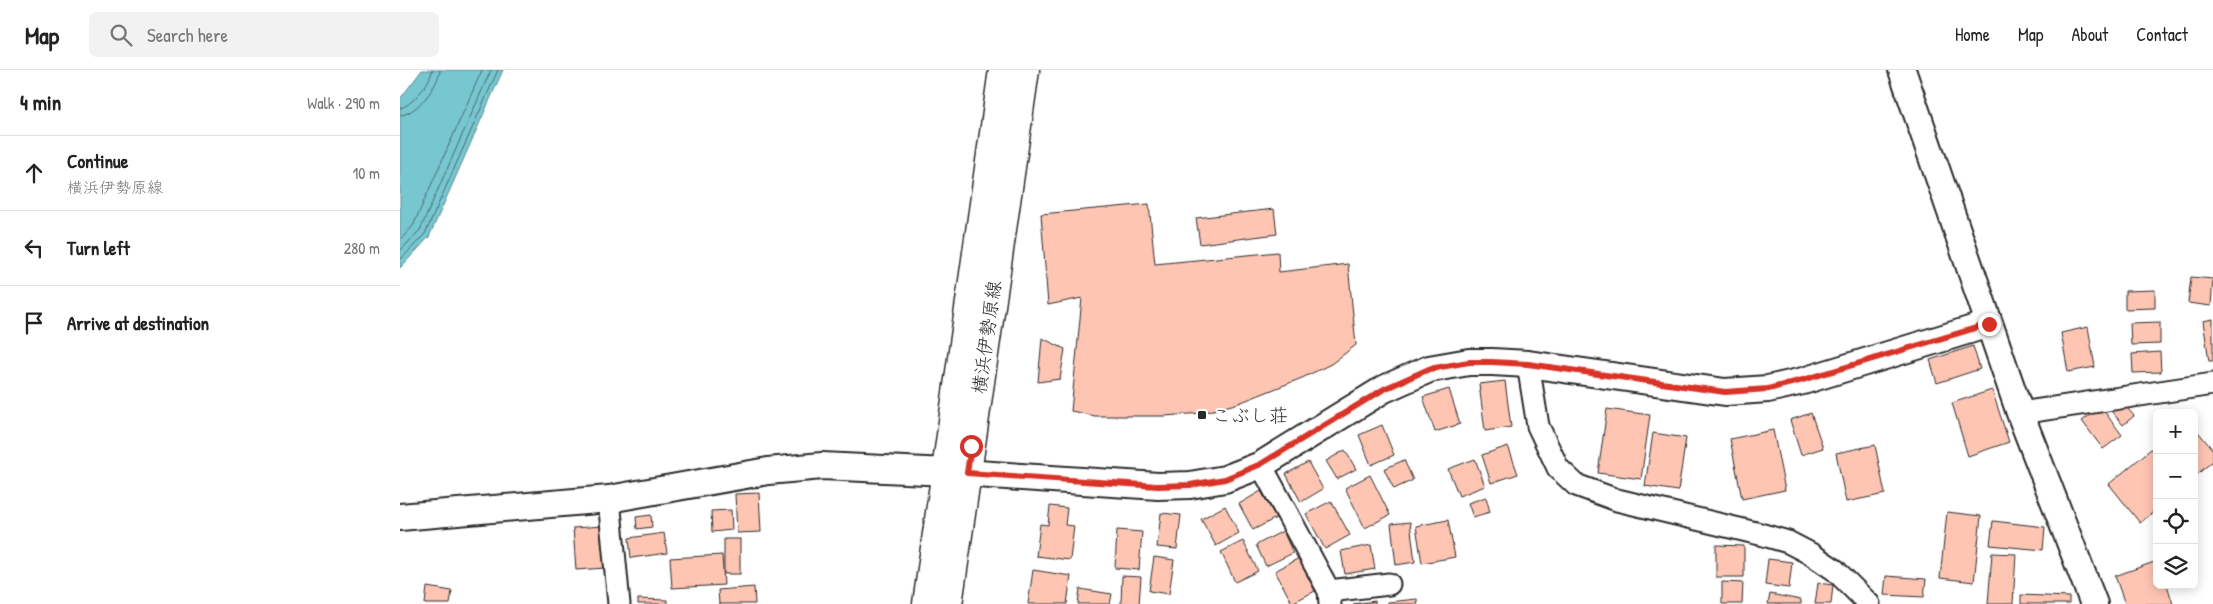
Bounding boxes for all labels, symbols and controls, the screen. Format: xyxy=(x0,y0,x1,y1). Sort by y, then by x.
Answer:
search box xyxy=(89,12,439,57)
text: Map xyxy=(25,19,59,51)
icon: search xyxy=(107,21,135,49)
text: Search here xyxy=(147,22,228,48)
text: Home xyxy=(1955,22,1990,47)
text: Map xyxy=(2018,22,2043,47)
text: About xyxy=(2071,22,2108,47)
text: Contact xyxy=(2136,22,2188,47)
text: 4 min xyxy=(20,88,61,117)
text: Walk · 290 m xyxy=(307,92,380,114)
text: Continue xyxy=(67,148,128,174)
icon: ahead xyxy=(20,159,48,187)
text: 10 m xyxy=(352,162,380,184)
text: 横浜伊勢原線 xyxy=(67,176,163,198)
icon: left xyxy=(20,234,48,262)
text: Turn left xyxy=(67,235,130,261)
text: 280 m xyxy=(344,237,380,259)
street label: 横浜伊勢原線 xyxy=(965,279,1007,395)
icon: arrive xyxy=(20,309,48,337)
text: Arrive at destination xyxy=(67,310,209,336)
route end xyxy=(1978,313,2001,336)
place label: こぶし荘 xyxy=(1212,402,1288,428)
marker: こぶし荘 xyxy=(1196,409,1208,421)
map controls xyxy=(2153,409,2198,589)
button: + xyxy=(2153,409,2198,454)
route start xyxy=(960,435,983,458)
button: − xyxy=(2153,454,2198,499)
button: locate xyxy=(2153,499,2198,544)
button: layers xyxy=(2153,544,2198,589)

